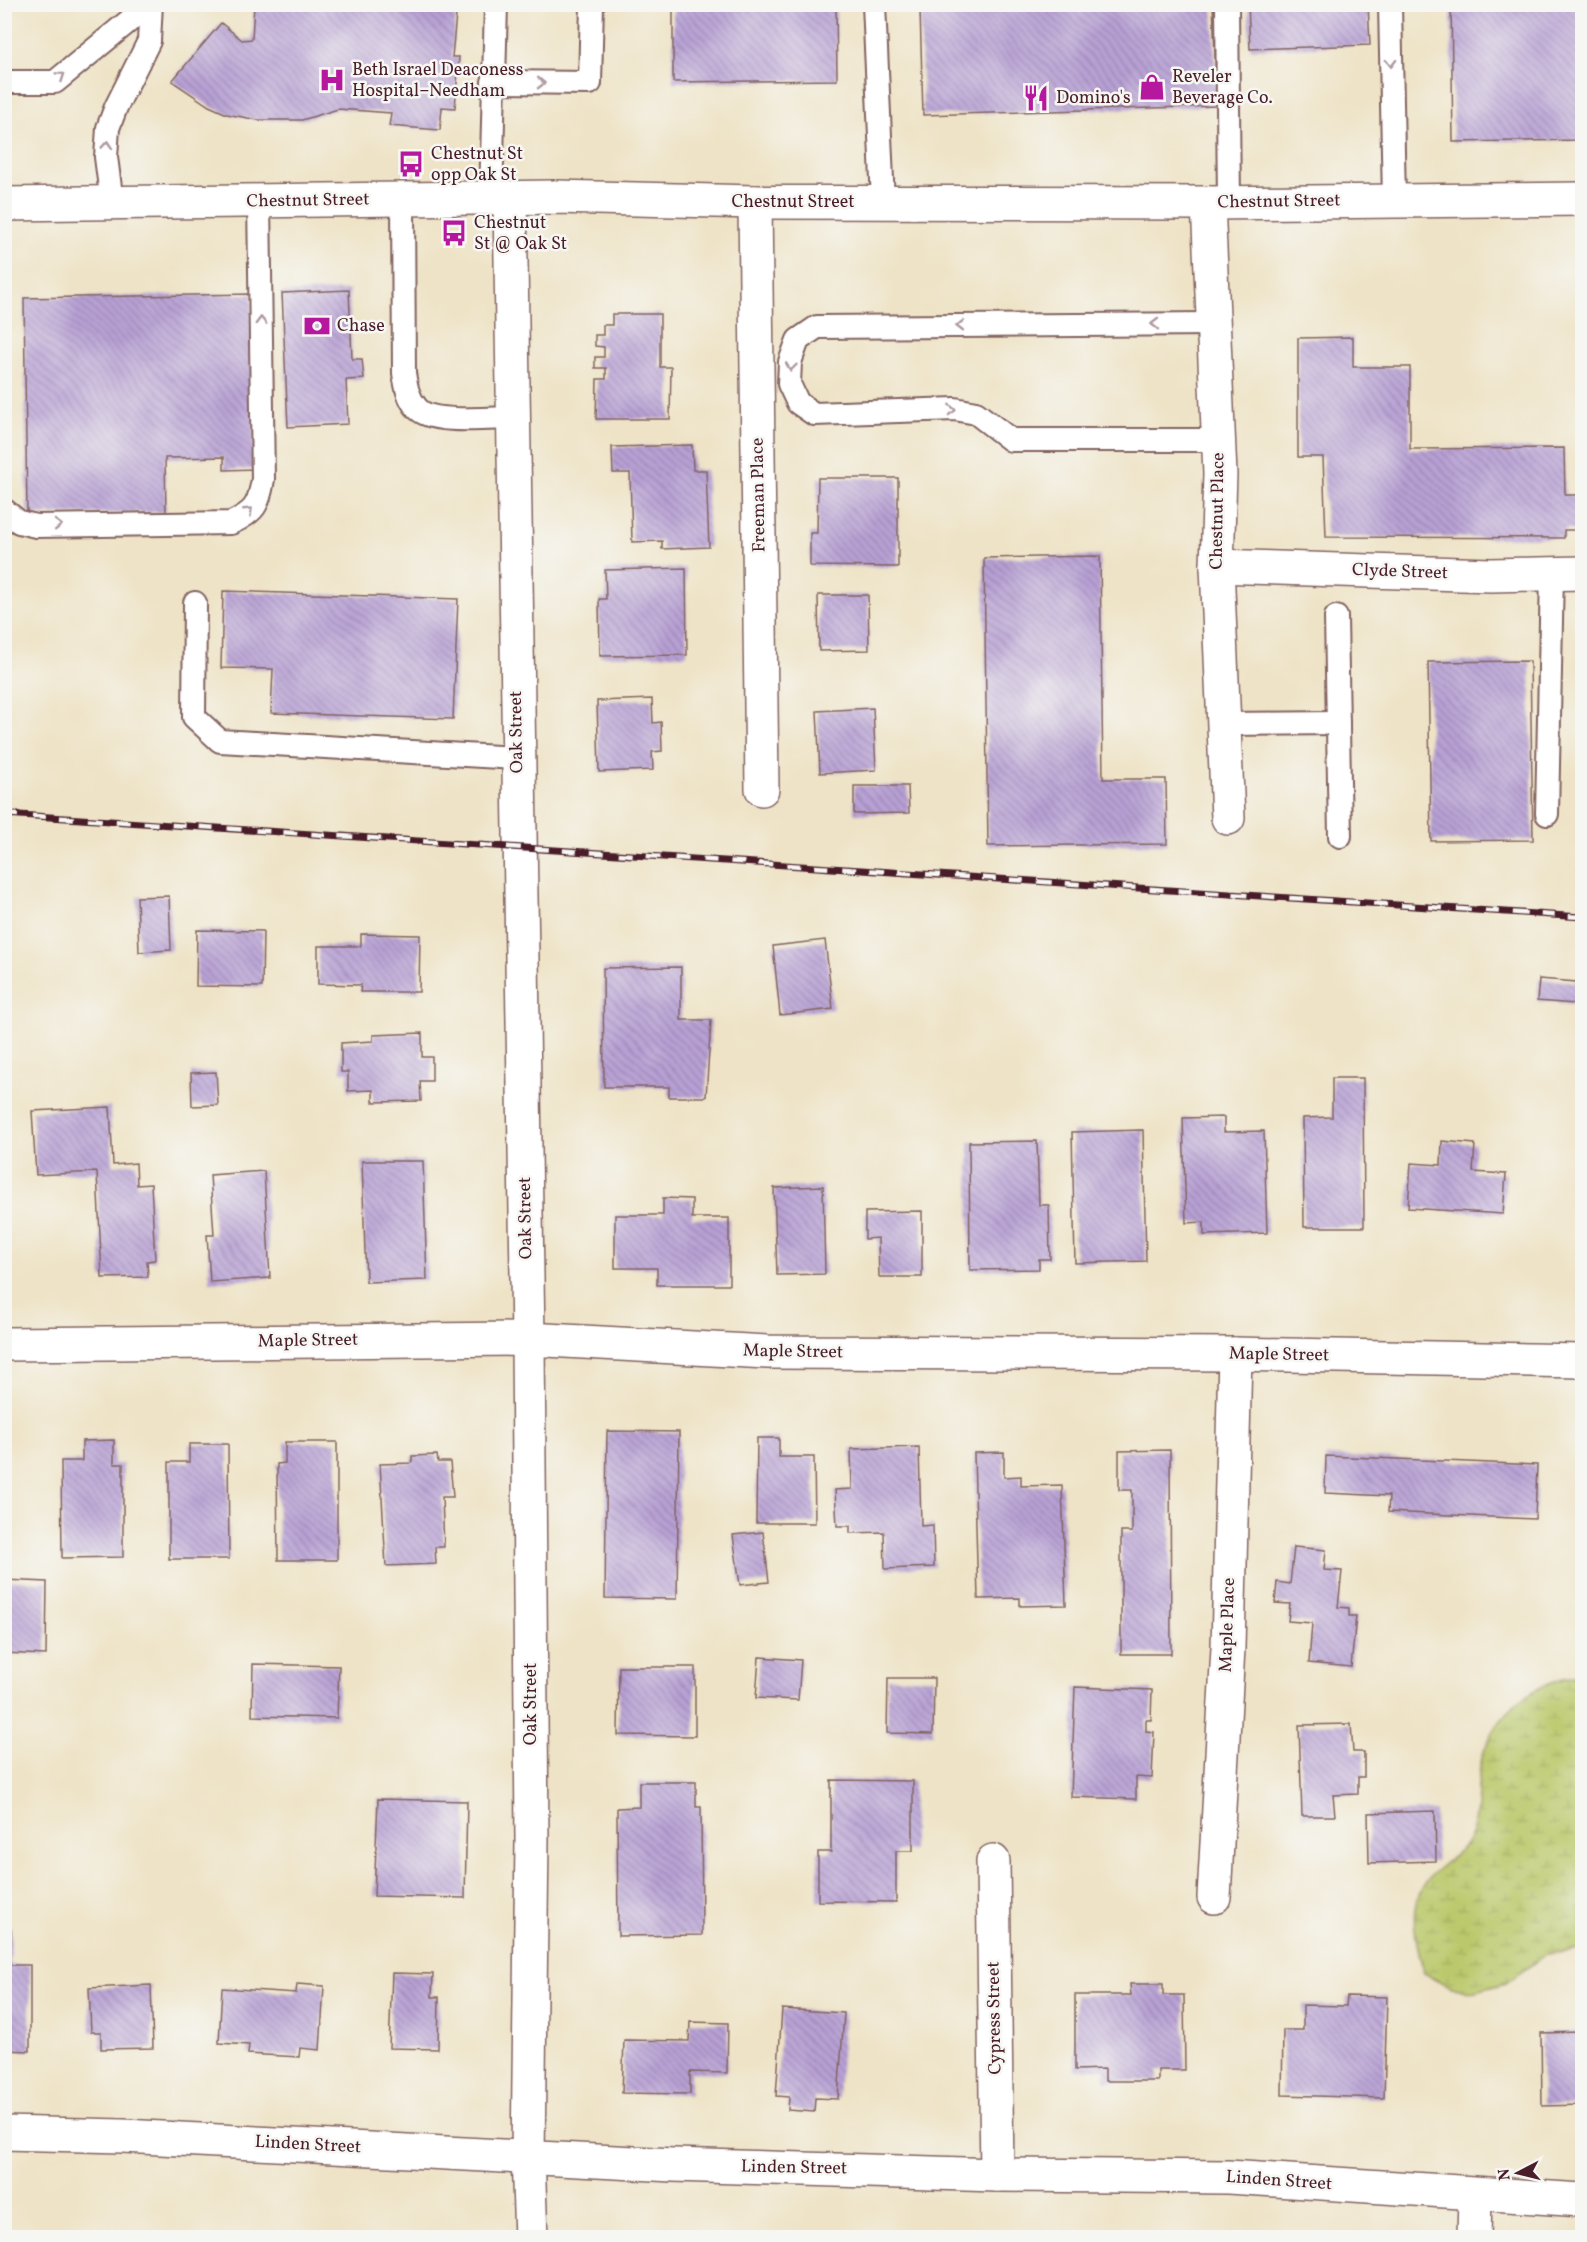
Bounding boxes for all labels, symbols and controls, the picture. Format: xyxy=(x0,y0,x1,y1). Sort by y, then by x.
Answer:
place label: Beth Israel Deaconess Hospital–Needham xyxy=(352,58,523,104)
one-way arrow xyxy=(1385,58,1398,67)
hospital icon: Beth Israel Deaconess Hospital–Needham xyxy=(317,65,347,95)
place label: Reveler Beverage Co. xyxy=(1172,65,1273,111)
one-way arrow xyxy=(54,72,65,83)
shop icon: Reveler Beverage Co. xyxy=(1137,72,1167,102)
one-way arrow xyxy=(537,77,546,89)
restaurant icon: Domino's xyxy=(1021,83,1051,113)
place label: Domino's xyxy=(1056,86,1131,111)
one-way arrow xyxy=(100,140,113,149)
place label: Chestnut St opp Oak St xyxy=(431,142,523,188)
bus stop icon: Chestnut St opp Oak St xyxy=(396,149,426,179)
street label: Chestnut Street xyxy=(246,187,370,215)
street label: Chestnut Street xyxy=(1217,188,1341,216)
street label: Chestnut Street xyxy=(731,190,855,215)
place label: Chestnut St @ Oak St xyxy=(474,211,567,257)
bus stop icon: Chestnut St @ Oak St xyxy=(439,218,469,248)
bank icon: Chase xyxy=(302,311,332,341)
place label: Chase xyxy=(337,314,385,339)
one-way arrow xyxy=(254,316,267,325)
one-way arrow xyxy=(1151,318,1160,330)
one-way arrow xyxy=(956,320,965,332)
one-way arrow xyxy=(785,363,797,372)
one-way arrow xyxy=(947,404,956,417)
street label: Freeman Place xyxy=(746,437,772,553)
street label: Chestnut Place xyxy=(1204,452,1232,570)
one-way arrow xyxy=(242,507,253,518)
one-way arrow xyxy=(54,519,63,532)
street label: Clyde Street xyxy=(1352,558,1448,586)
street label: Oak Street xyxy=(504,690,530,774)
street label: Oak Street xyxy=(513,1176,539,1260)
street label: Maple Street xyxy=(258,1328,358,1354)
street label: Maple Street xyxy=(743,1339,843,1365)
street label: Maple Street xyxy=(1229,1342,1329,1368)
street label: Maple Place xyxy=(1214,1577,1242,1673)
street label: Oak Street xyxy=(519,1663,544,1745)
street label: Cypress Street xyxy=(982,1961,1008,2075)
street label: Linden Street xyxy=(254,2130,362,2160)
north arrow xyxy=(1488,2143,1548,2203)
street label: Linden Street xyxy=(741,2155,847,2181)
street label: Linden Street xyxy=(1225,2165,1333,2197)
text: N xyxy=(1493,2167,1517,2182)

